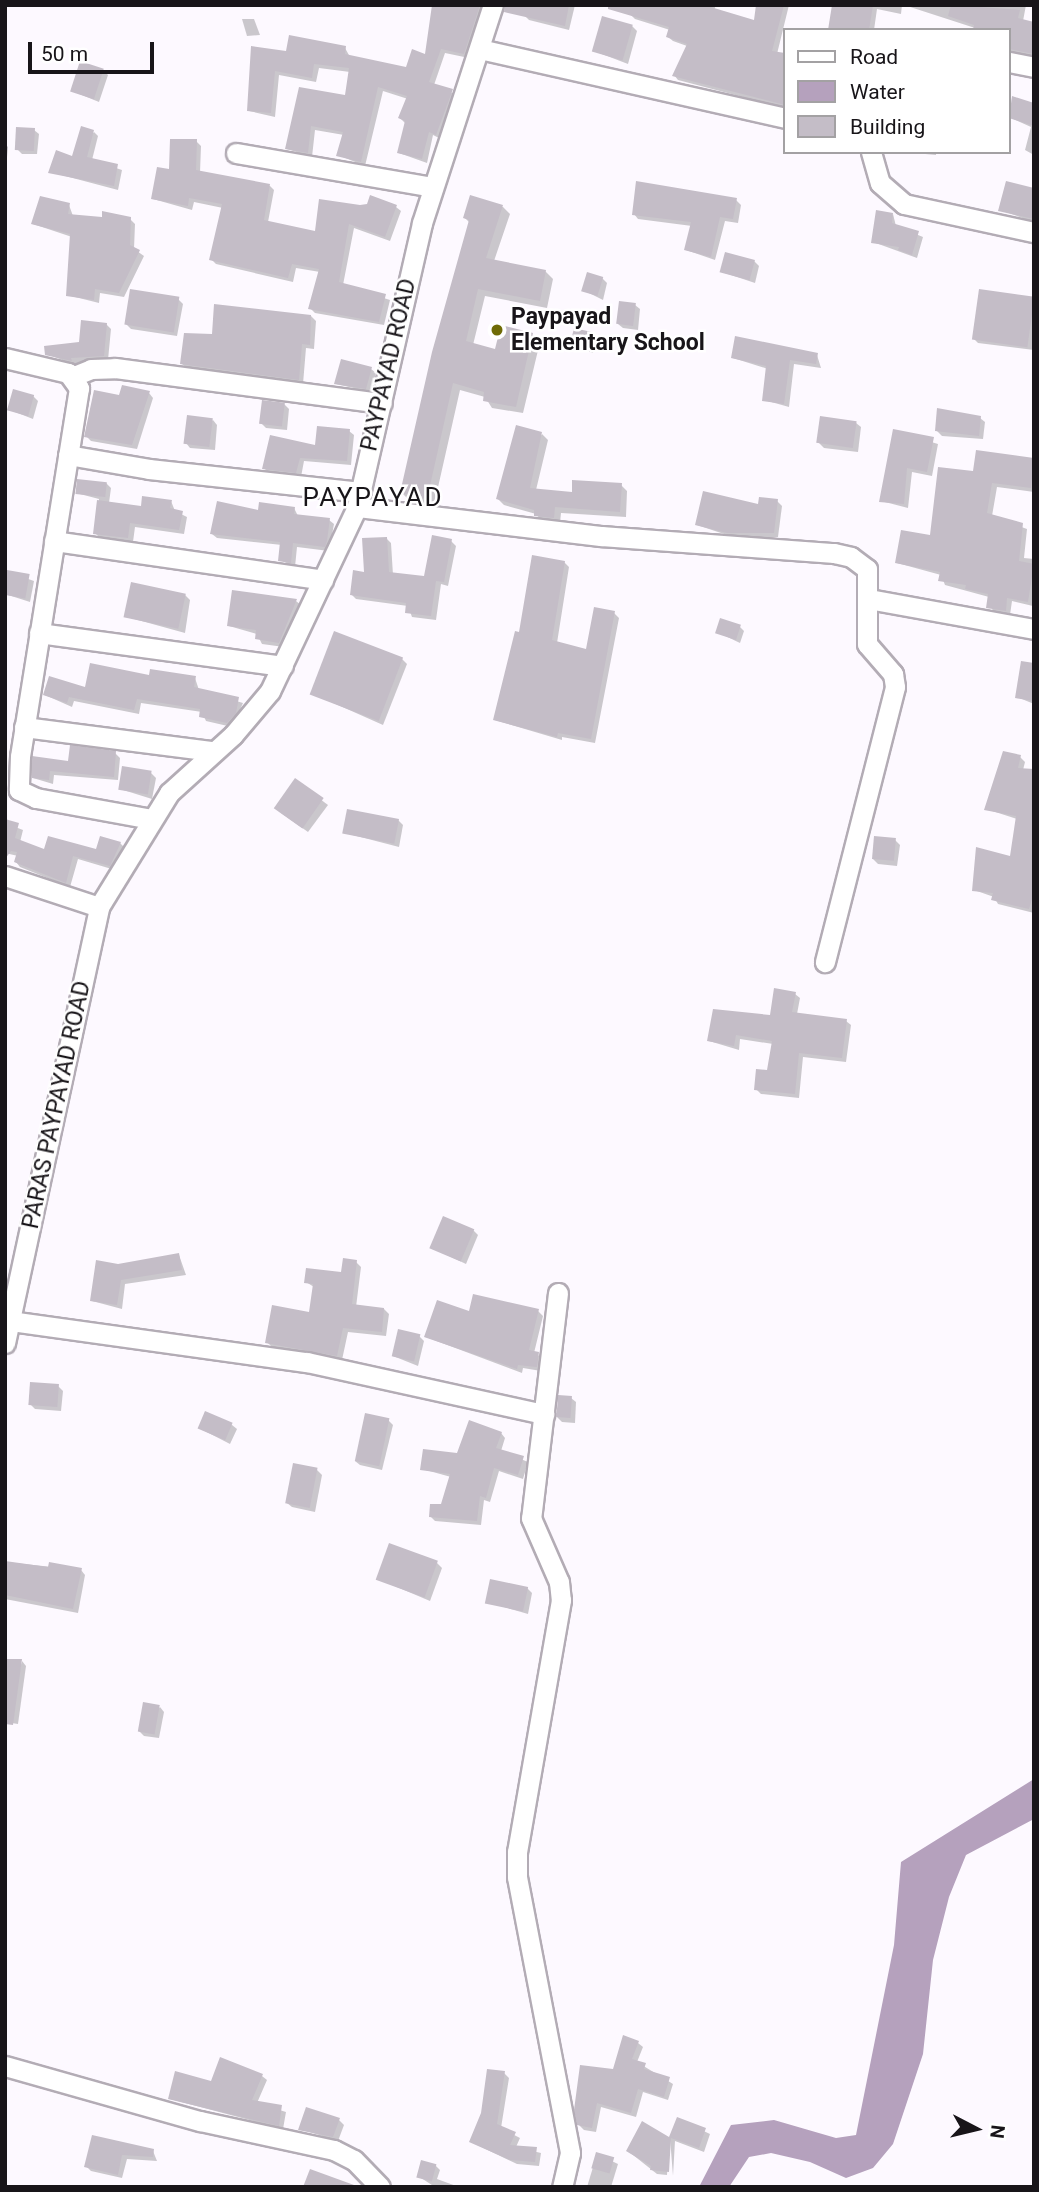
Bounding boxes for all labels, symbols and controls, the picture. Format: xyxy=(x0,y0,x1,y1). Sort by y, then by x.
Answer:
scale bar xyxy=(32,28,158,72)
legend xyxy=(783,28,1011,154)
text: 50 m xyxy=(41,42,88,66)
text: Road xyxy=(850,45,898,69)
text: Water xyxy=(850,80,905,104)
text: Building xyxy=(850,115,925,139)
street label: PAYPAYAD ROAD xyxy=(356,276,422,454)
place label: Paypayad Elementary School xyxy=(511,303,705,357)
marker: Paypayad Elementary School xyxy=(489,322,505,338)
district label: PAYPAYAD xyxy=(304,482,442,514)
street label: PARAS PAYPAYAD ROAD xyxy=(17,979,97,1231)
north arrow xyxy=(941,2094,1011,2164)
text: N xyxy=(985,2124,1010,2140)

